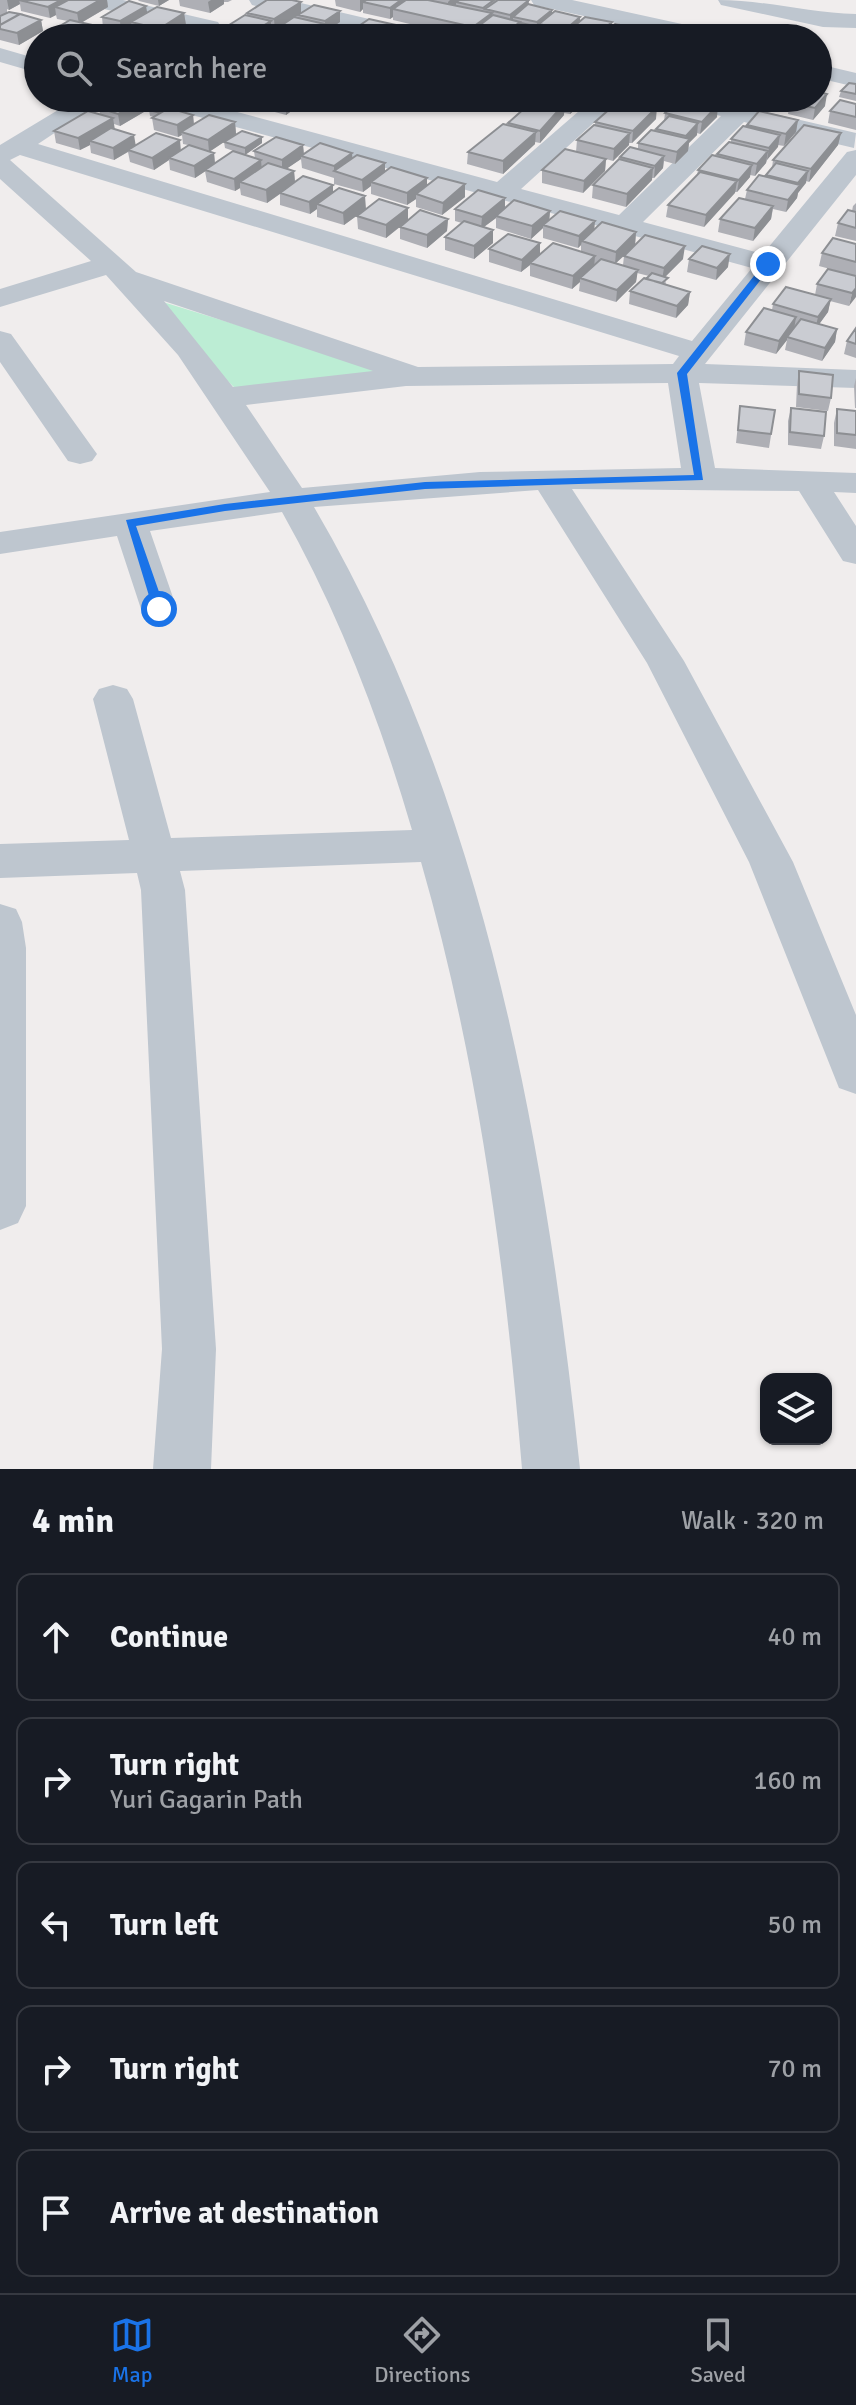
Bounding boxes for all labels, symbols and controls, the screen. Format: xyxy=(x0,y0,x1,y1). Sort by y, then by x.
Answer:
search box xyxy=(24,24,832,112)
icon: search xyxy=(52,46,96,90)
text: Search here xyxy=(116,50,267,87)
route end xyxy=(750,246,786,282)
route start xyxy=(141,591,177,627)
map controls xyxy=(760,1373,832,1445)
button: layers xyxy=(760,1373,832,1445)
text: 4 min xyxy=(32,1500,114,1542)
text: Walk · 320 m xyxy=(681,1505,824,1537)
icon: ahead xyxy=(34,1615,78,1659)
text: Continue xyxy=(110,1619,228,1656)
text: 40 m xyxy=(767,1621,822,1653)
text: Turn right xyxy=(110,1747,239,1784)
icon: right xyxy=(34,1759,78,1803)
text: 160 m xyxy=(753,1765,822,1797)
text: Yuri Gagarin Path xyxy=(110,1784,303,1816)
icon: left xyxy=(34,1903,78,1947)
text: Turn left xyxy=(110,1907,219,1944)
text: 50 m xyxy=(767,1909,822,1941)
icon: right xyxy=(34,2047,78,2091)
text: Turn right xyxy=(110,2051,239,2088)
text: 70 m xyxy=(767,2053,822,2085)
icon: arrive xyxy=(34,2191,78,2235)
text: Arrive at destination xyxy=(110,2195,379,2232)
tab: Map xyxy=(110,2313,154,2388)
tab: Directions xyxy=(374,2313,470,2388)
tab: Saved xyxy=(691,2313,746,2388)

